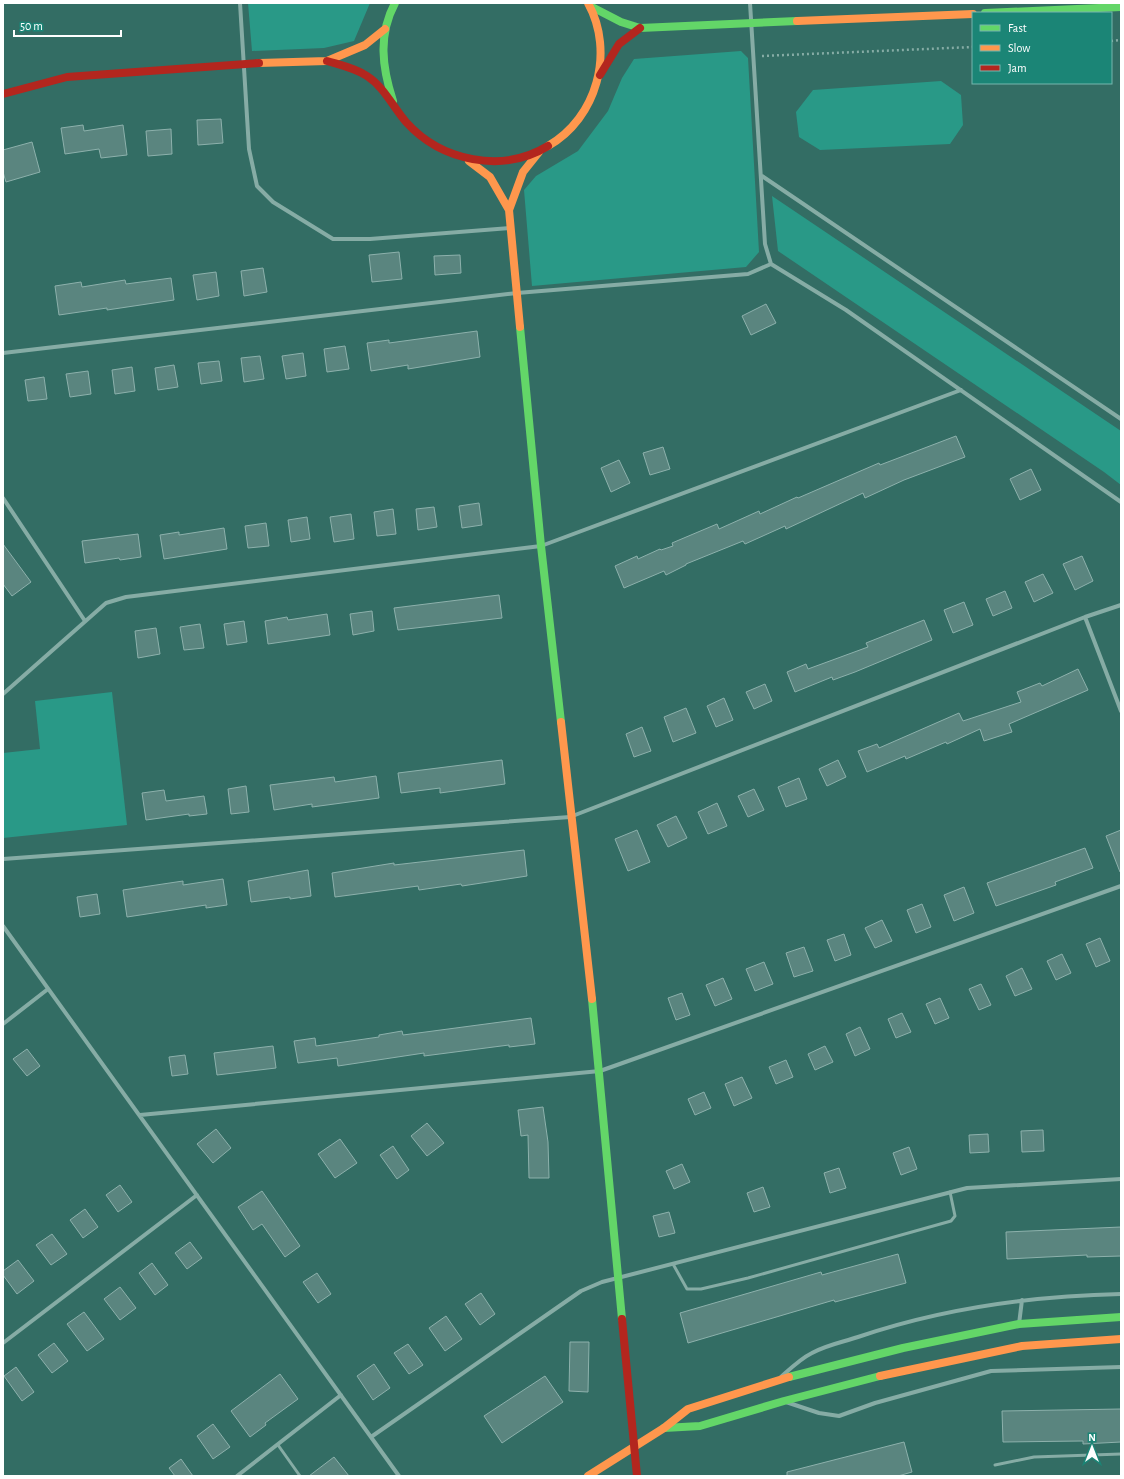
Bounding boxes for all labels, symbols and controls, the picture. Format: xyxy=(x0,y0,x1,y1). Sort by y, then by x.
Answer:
scale bar xyxy=(14,12,121,38)
legend xyxy=(972,12,1112,84)
text: 50 m xyxy=(20,20,43,32)
text: Fast xyxy=(1008,22,1027,34)
text: Slow xyxy=(1008,42,1030,54)
text: Jam xyxy=(1008,62,1027,74)
north arrow xyxy=(1072,1427,1112,1467)
text: N xyxy=(1088,1432,1096,1443)

